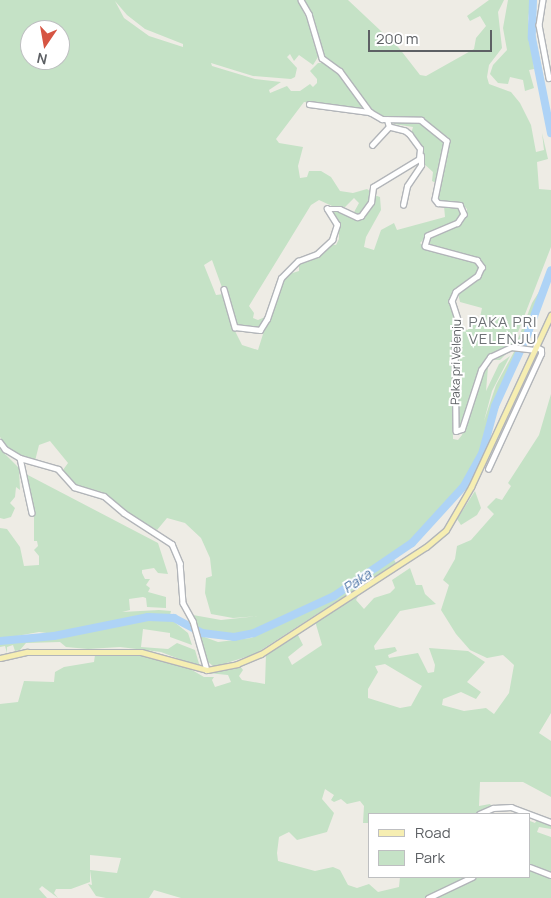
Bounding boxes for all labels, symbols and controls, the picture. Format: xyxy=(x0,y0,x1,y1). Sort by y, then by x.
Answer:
north arrow xyxy=(20,20,70,70)
scale bar xyxy=(371,20,495,52)
text: 200 m xyxy=(376,28,419,49)
text: N xyxy=(35,49,49,70)
district label: PAKA PRI VELENJU xyxy=(467,312,539,347)
street label: Paka pri Velenju xyxy=(448,319,464,405)
water label: Paka xyxy=(340,565,374,597)
legend xyxy=(368,813,531,878)
text: Road xyxy=(415,822,451,843)
text: Park xyxy=(415,847,445,868)

